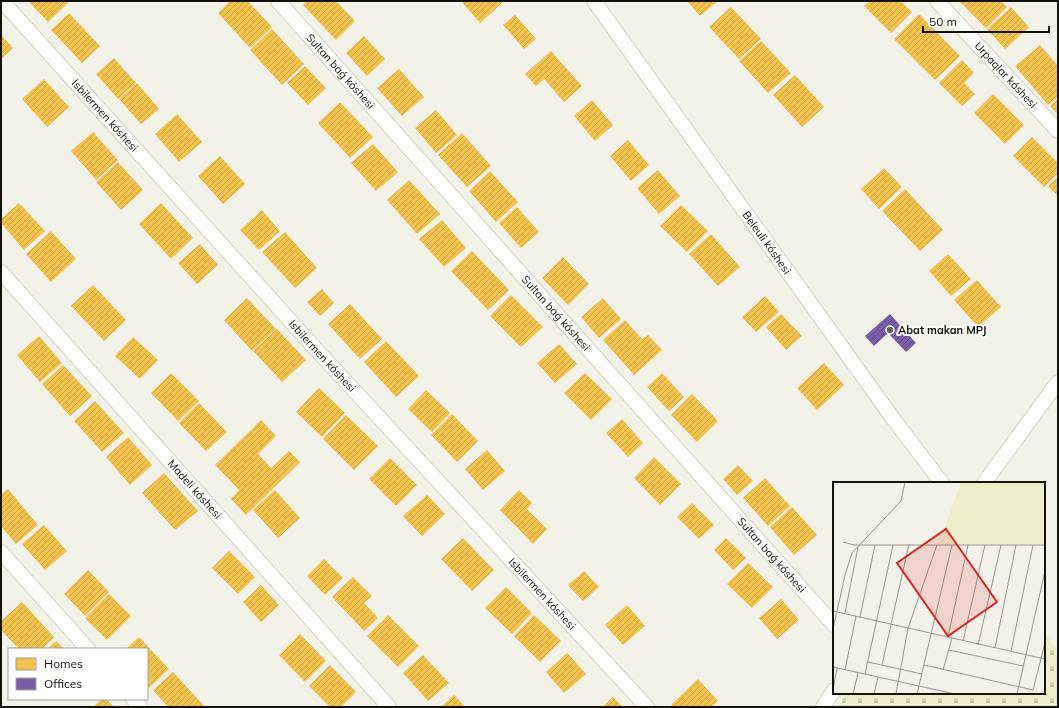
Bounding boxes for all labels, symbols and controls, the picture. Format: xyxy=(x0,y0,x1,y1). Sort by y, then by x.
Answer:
scale bar xyxy=(923,8,1049,34)
text: 50 m xyxy=(929,14,957,29)
street label: Sultan baǵ kóshesi xyxy=(303,31,378,112)
street label: Urpaqlar kóshesi xyxy=(971,39,1040,111)
street label: Isbilermen kóshesi xyxy=(69,76,141,155)
street label: Beleuli kóshesi xyxy=(740,208,794,277)
street label: Sultan baǵ kóshesi xyxy=(519,273,593,354)
street label: Isbilermen kóshesi xyxy=(286,317,359,395)
place label: Abat makan MPJ xyxy=(898,323,986,337)
marker: Abat makan MPJ xyxy=(885,325,895,335)
street label: Madeli kóshesi xyxy=(165,457,225,522)
inset map xyxy=(833,482,1045,694)
street label: Sultan baǵ kóshesi xyxy=(734,514,809,596)
street label: Isbilermen kóshesi xyxy=(506,555,579,633)
legend xyxy=(8,648,148,700)
text: Homes xyxy=(44,656,83,671)
text: Offices xyxy=(44,676,82,691)

